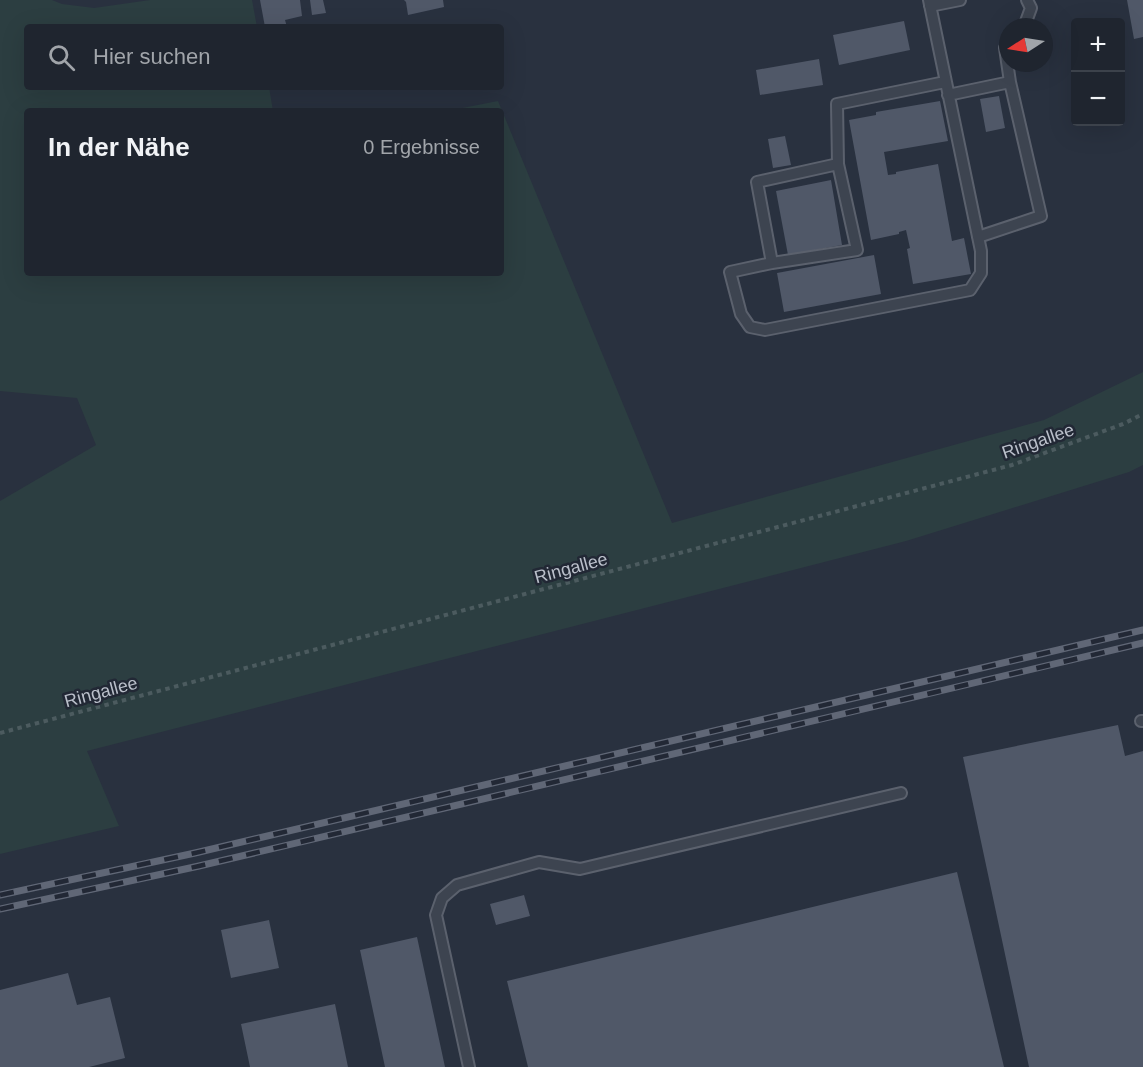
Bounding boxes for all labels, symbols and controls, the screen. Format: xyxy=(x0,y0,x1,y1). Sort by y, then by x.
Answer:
north arrow xyxy=(999,18,1053,72)
map controls xyxy=(1071,18,1125,126)
button: + xyxy=(1071,18,1125,72)
search box xyxy=(24,24,504,90)
icon: search xyxy=(45,41,78,74)
text: Hier suchen xyxy=(93,44,210,69)
button: − xyxy=(1071,72,1125,126)
text: In der Nähe xyxy=(48,132,190,162)
text: 0 Ergebnisse xyxy=(363,136,480,158)
street label: Ringallee xyxy=(999,419,1077,463)
street label: Ringallee xyxy=(532,549,610,587)
street label: Ringallee xyxy=(62,673,140,711)

